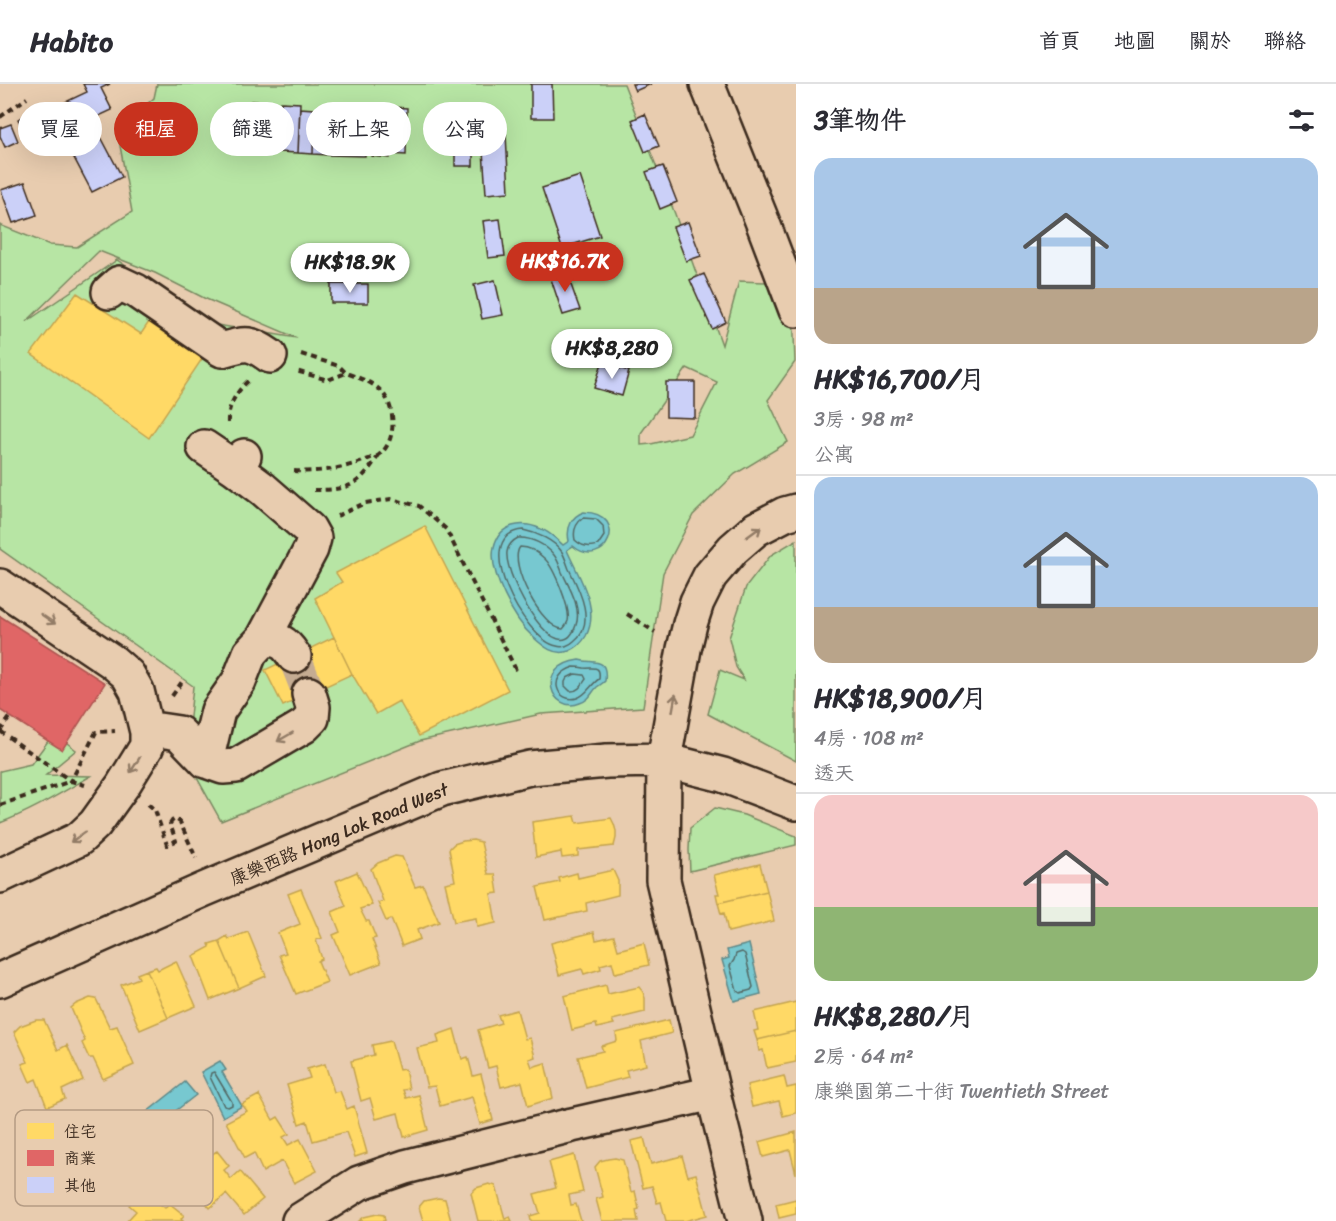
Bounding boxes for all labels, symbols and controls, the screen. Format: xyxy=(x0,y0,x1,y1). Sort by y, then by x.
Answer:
text: Habito xyxy=(30,17,113,66)
text: 首頁 xyxy=(1039,22,1081,60)
text: 地圖 xyxy=(1114,22,1156,60)
text: 關於 xyxy=(1189,22,1231,60)
text: 聯絡 xyxy=(1264,22,1306,60)
text: 3筆物件 xyxy=(814,97,906,143)
chip: 買屋 xyxy=(18,102,102,156)
chip: 租屋 xyxy=(114,102,198,156)
chip: 篩選 xyxy=(210,102,294,156)
chip: 新上架 xyxy=(306,102,411,156)
chip: 公寓 xyxy=(423,102,507,156)
icon: filters xyxy=(1285,104,1318,137)
icon: home xyxy=(1012,197,1120,305)
pin: HK$16.7K xyxy=(503,242,627,293)
pin: HK$18.9K xyxy=(288,243,412,294)
text: HK$16.7K xyxy=(520,244,610,279)
text: HK$18.9K xyxy=(305,245,395,280)
pin: HK$8,280 xyxy=(550,329,674,380)
text: HK$8,280 xyxy=(565,331,659,366)
text: HK$16,700/月 xyxy=(814,356,985,402)
text: 3房 · 98 m² xyxy=(814,402,914,437)
text: 公寓 xyxy=(814,437,854,472)
icon: home xyxy=(1012,516,1120,624)
one-way arrow xyxy=(746,526,762,538)
one-way arrow xyxy=(40,613,56,625)
text: HK$18,900/月 xyxy=(814,675,987,721)
one-way arrow xyxy=(669,693,680,713)
text: 4房 · 108 m² xyxy=(814,721,924,756)
one-way arrow xyxy=(277,732,294,744)
one-way arrow xyxy=(129,756,141,773)
text: 透天 xyxy=(814,756,854,791)
street label: 康樂西路 Hong Lok Road West xyxy=(224,773,454,895)
one-way arrow xyxy=(70,831,86,843)
icon: home xyxy=(1012,834,1120,942)
text: HK$8,280/月 xyxy=(814,993,974,1039)
text: 2房 · 64 m² xyxy=(814,1039,914,1074)
text: 康樂園第二十街 Twentieth Street xyxy=(814,1074,1109,1109)
legend xyxy=(15,1110,213,1206)
text: 住宅 xyxy=(64,1117,96,1146)
text: 商業 xyxy=(64,1144,96,1173)
text: 其他 xyxy=(64,1171,96,1200)

